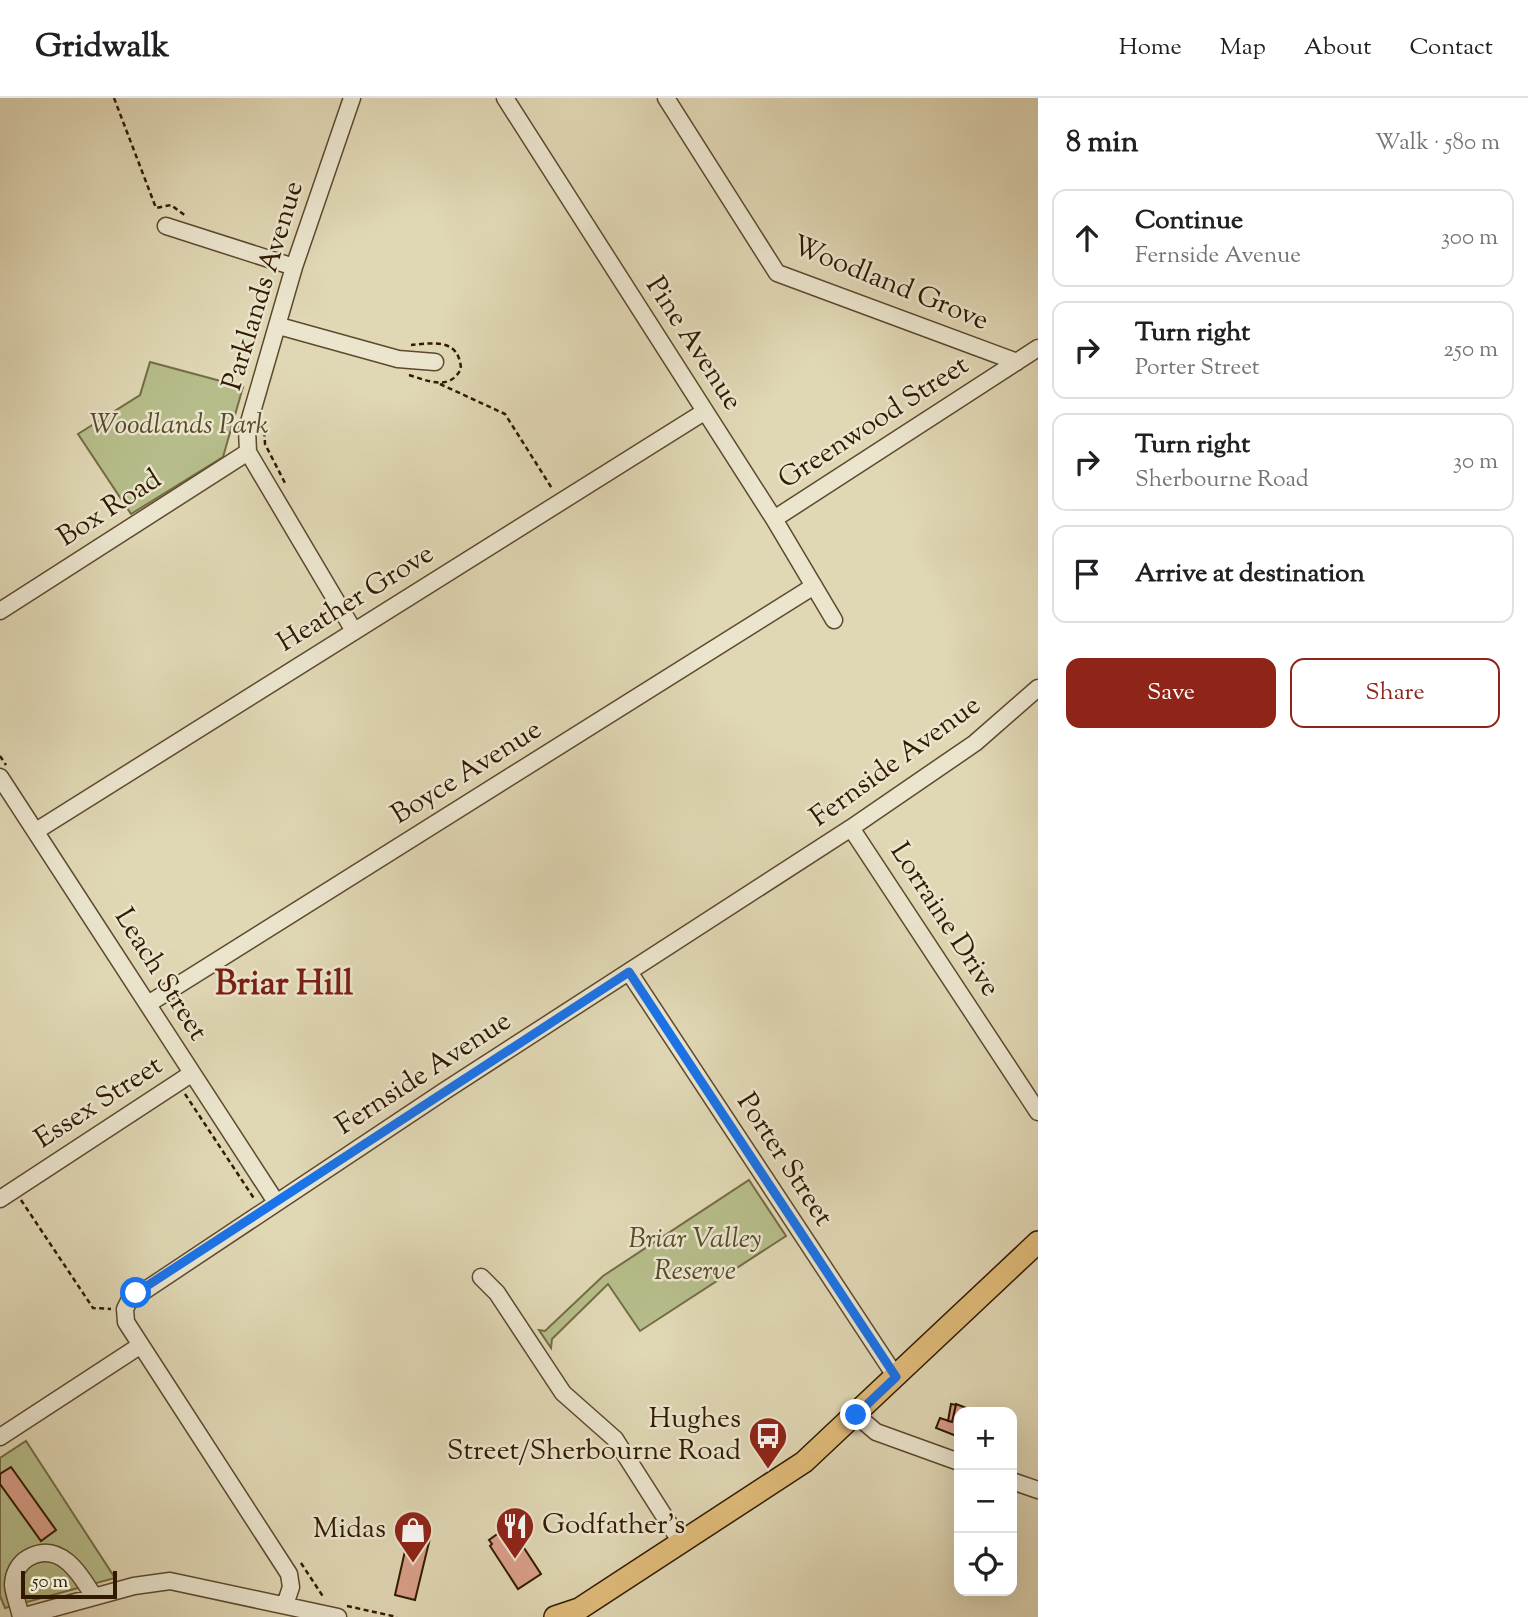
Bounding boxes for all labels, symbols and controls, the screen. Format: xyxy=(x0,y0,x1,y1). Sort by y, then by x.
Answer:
text: Gridwalk xyxy=(35,24,169,72)
text: Home xyxy=(1119,31,1182,65)
text: Map xyxy=(1220,31,1266,65)
text: About xyxy=(1304,31,1371,65)
text: Contact xyxy=(1409,31,1493,65)
text: 8 min xyxy=(1066,122,1138,165)
text: Walk · 580 m xyxy=(1375,127,1500,160)
street label: Parklands Avenue xyxy=(213,176,315,396)
text: Continue xyxy=(1135,203,1243,240)
icon: ahead xyxy=(1068,219,1106,257)
text: 300 m xyxy=(1441,222,1498,255)
street label: Woodland Grove xyxy=(786,226,994,342)
text: Fernside Avenue xyxy=(1135,240,1301,273)
street label: Pine Avenue xyxy=(635,269,751,419)
text: Turn right xyxy=(1135,315,1250,352)
icon: right xyxy=(1068,331,1106,369)
text: 250 m xyxy=(1443,334,1498,367)
street label: Greenwood Street xyxy=(771,346,978,500)
text: Porter Street xyxy=(1135,352,1260,385)
park label: Woodlands Park xyxy=(90,406,269,446)
text: Turn right xyxy=(1135,427,1250,464)
icon: right xyxy=(1068,443,1106,481)
text: 30 m xyxy=(1453,446,1498,479)
street label: Box Road xyxy=(50,460,170,558)
text: Sherbourne Road xyxy=(1135,464,1309,497)
street label: Heather Grove xyxy=(270,535,442,663)
icon: arrive xyxy=(1068,555,1106,593)
text: Arrive at destination xyxy=(1135,556,1365,593)
button: Save xyxy=(1066,658,1276,728)
button: Share xyxy=(1290,658,1500,728)
street label: Fernside Avenue xyxy=(802,686,990,838)
street label: Boyce Avenue xyxy=(384,711,550,835)
street label: Lorraine Drive xyxy=(879,835,1009,1005)
street label: Leach Street xyxy=(103,901,217,1049)
district label: Briar Hill xyxy=(215,960,353,1011)
street label: Fernside Avenue xyxy=(328,1002,520,1146)
street label: Essex Street xyxy=(27,1046,171,1159)
street label: Porter Street xyxy=(726,1085,842,1235)
park label: Briar Valley Reserve xyxy=(629,1220,761,1292)
route start xyxy=(120,1277,151,1308)
route end xyxy=(840,1399,871,1430)
place label: Hughes Street/Sherbourne Road xyxy=(447,1400,741,1472)
map controls xyxy=(954,1407,1017,1596)
button: + xyxy=(954,1407,1017,1470)
bus stop icon: Hughes Street/Sherbourne Road xyxy=(747,1415,789,1470)
button: − xyxy=(954,1470,1017,1533)
restaurant icon: Godfather's xyxy=(494,1505,536,1560)
place label: Godfather's xyxy=(542,1506,685,1546)
shop icon: Midas xyxy=(392,1509,434,1564)
place label: Midas xyxy=(313,1510,386,1550)
button: locate xyxy=(954,1533,1017,1596)
scale bar xyxy=(21,1568,117,1600)
text: 50 m xyxy=(32,1569,68,1596)

